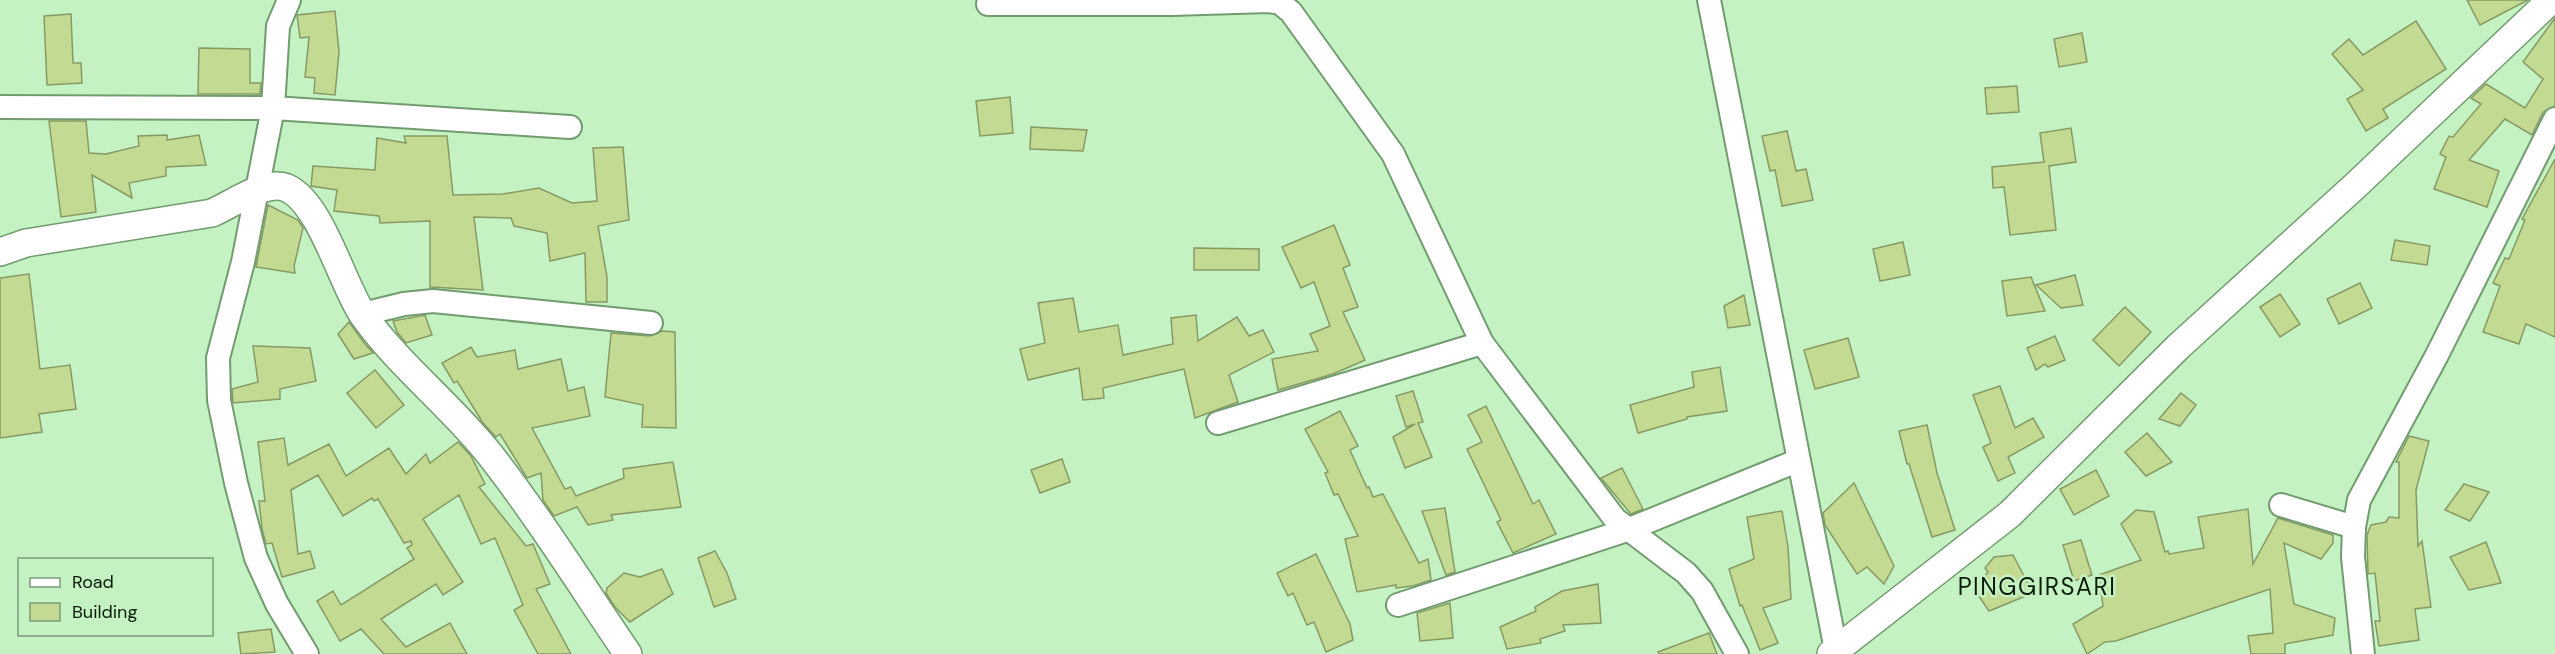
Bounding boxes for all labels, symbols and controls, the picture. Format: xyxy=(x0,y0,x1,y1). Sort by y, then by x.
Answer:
legend xyxy=(18,558,213,636)
text: Road xyxy=(72,570,114,594)
district label: PINGGIRSARI xyxy=(1958,571,2116,602)
text: Building xyxy=(72,600,137,624)

